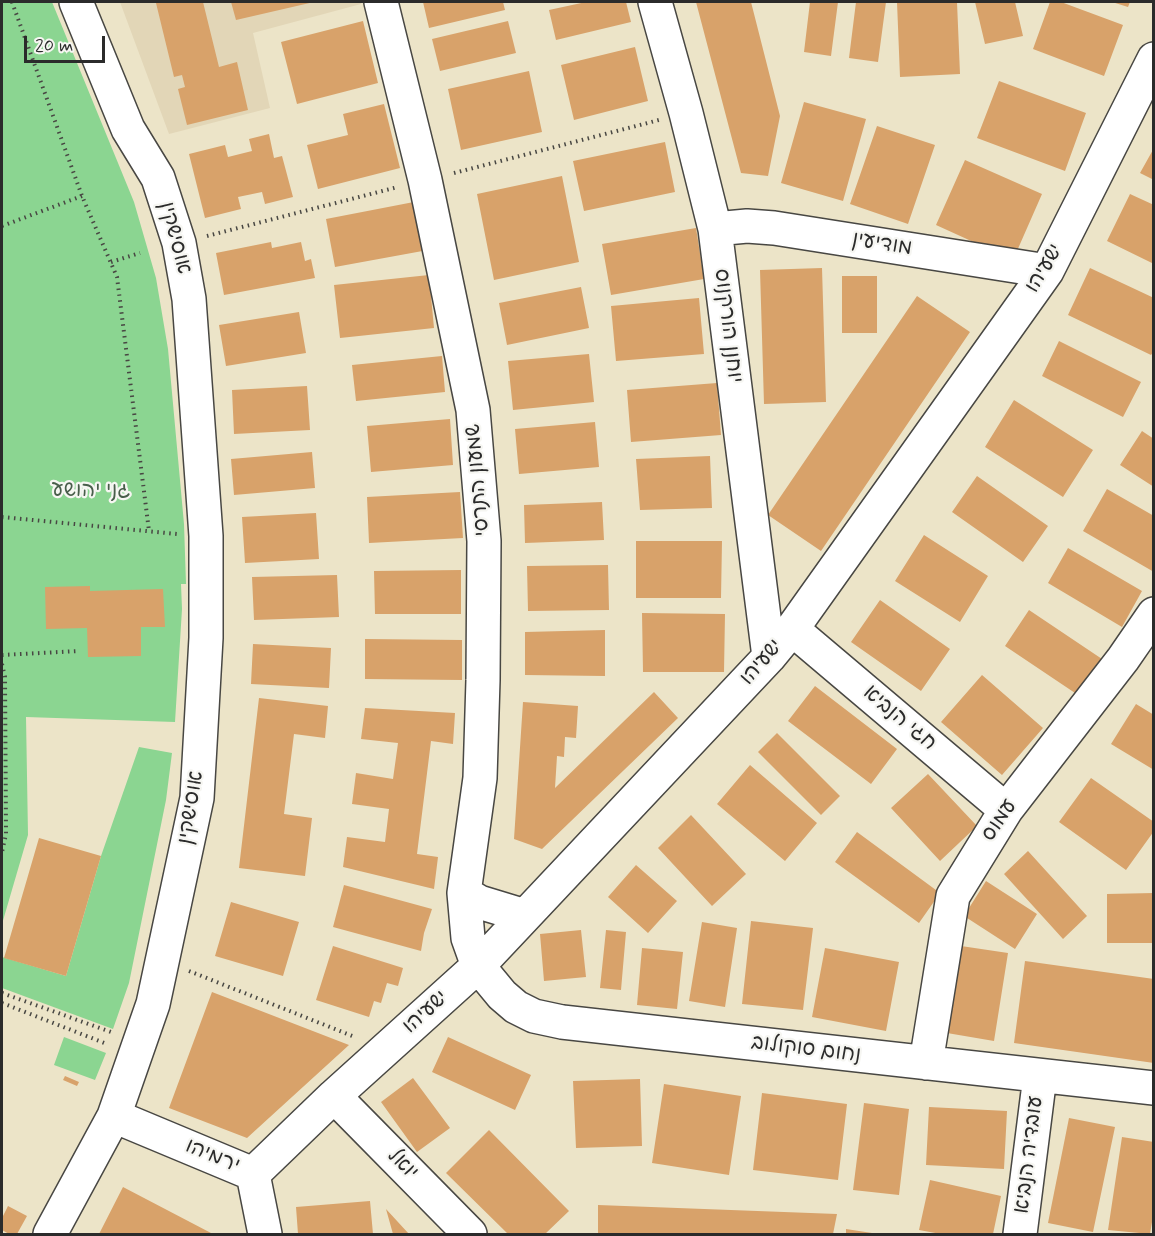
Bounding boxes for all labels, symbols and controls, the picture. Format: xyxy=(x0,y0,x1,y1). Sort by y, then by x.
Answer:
scale bar xyxy=(27,24,108,62)
text: 20 m xyxy=(35,34,73,58)
street label: אוסישקין xyxy=(152,199,196,277)
street label: מודיעין xyxy=(850,228,914,262)
street label: ישעיהו xyxy=(1021,240,1069,298)
street label: יוחנן הורקנוס xyxy=(707,267,747,385)
street label: שמעון התרסי xyxy=(462,423,496,537)
park label: גני יהושע xyxy=(52,479,130,505)
street label: ישעיהו xyxy=(735,635,789,691)
street label: חגי הנביא xyxy=(857,681,941,757)
street label: אוסישקין xyxy=(174,770,210,846)
street label: עמוס xyxy=(977,795,1023,847)
street label: ישעיהו xyxy=(398,986,454,1040)
street label: נחום סוקולוב xyxy=(750,1031,862,1069)
street label: עובדיה הנביא xyxy=(1010,1095,1050,1215)
street label: ירמיהו xyxy=(181,1134,243,1180)
street label: יואל xyxy=(381,1144,423,1186)

